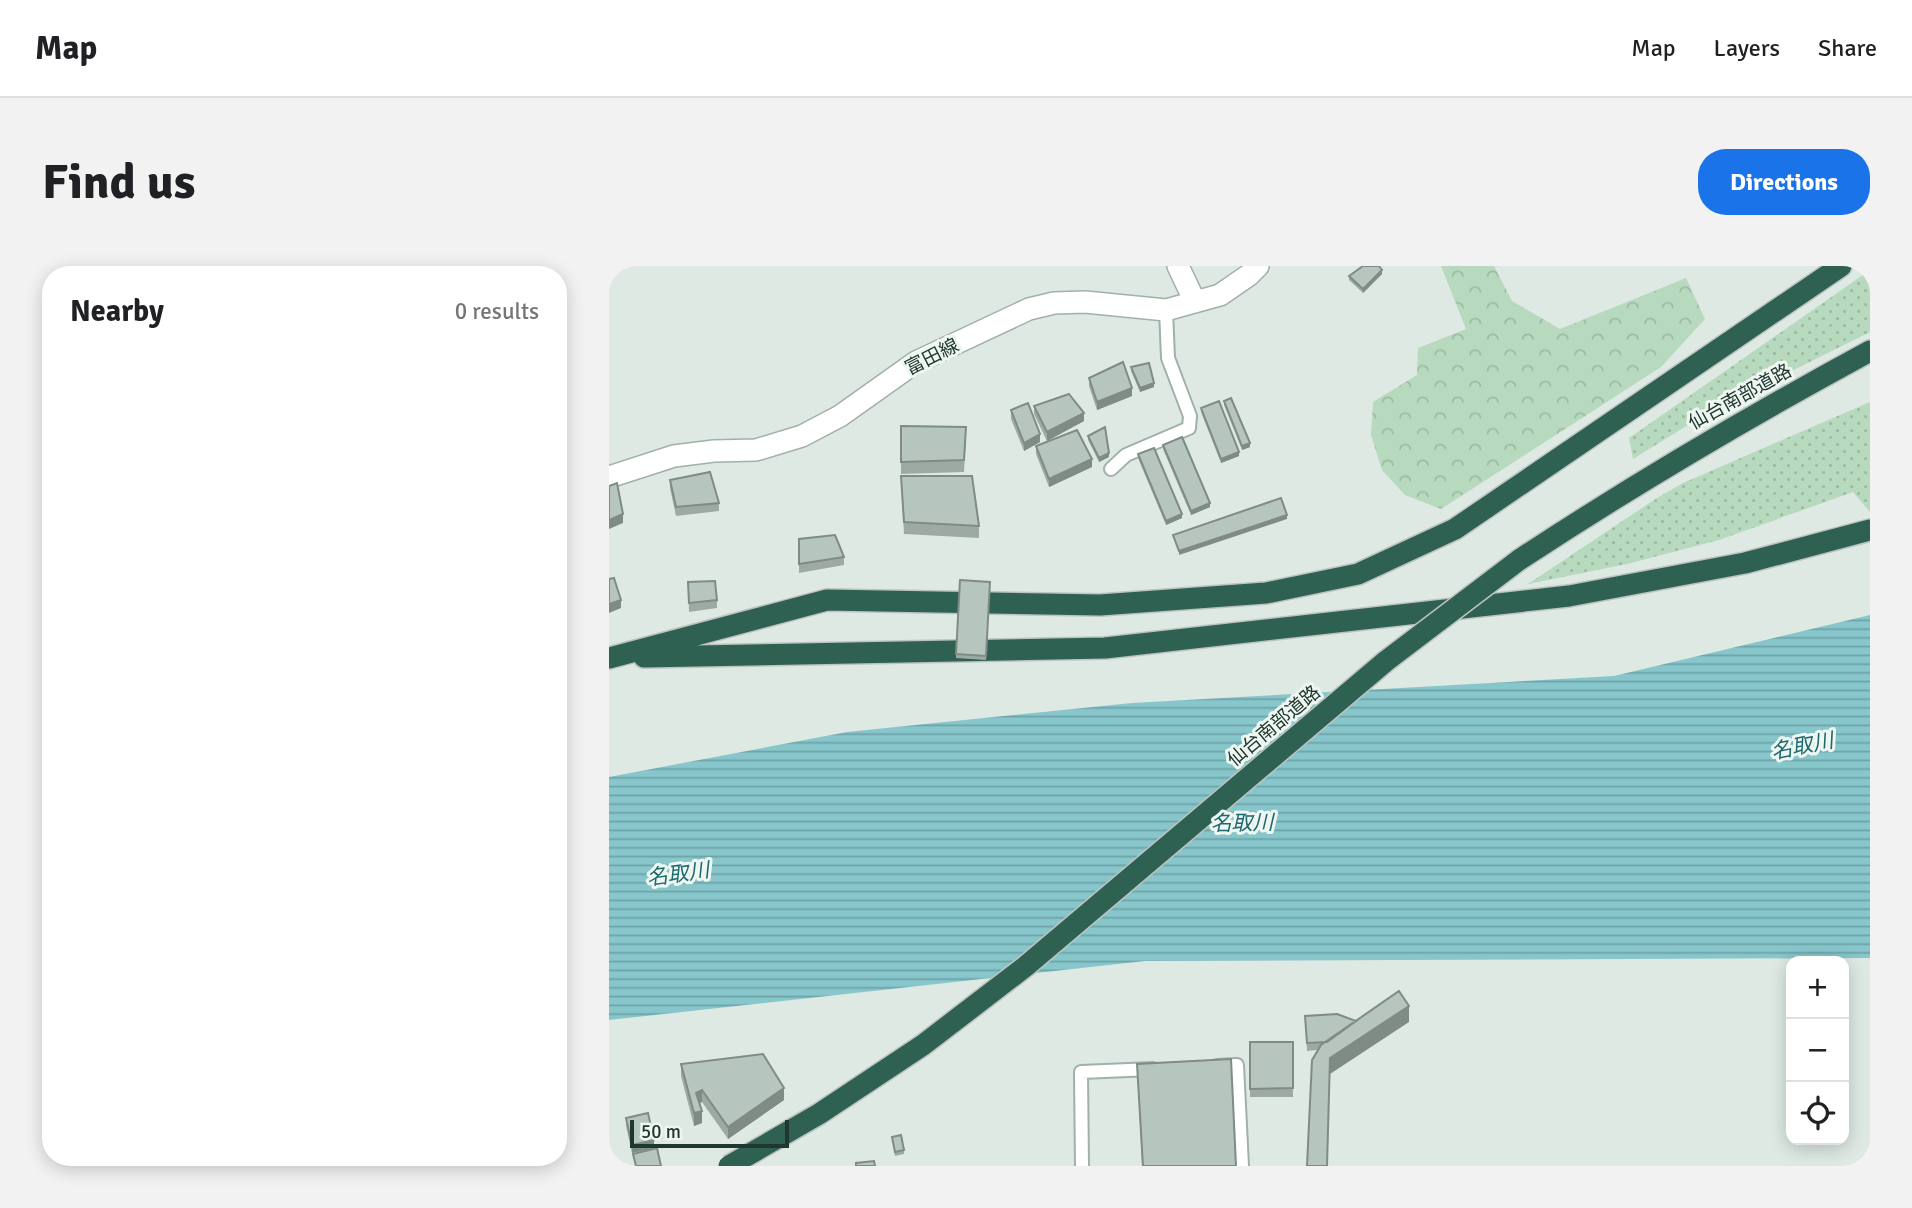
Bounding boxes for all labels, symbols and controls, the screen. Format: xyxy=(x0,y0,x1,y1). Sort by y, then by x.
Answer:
text: Map xyxy=(35,28,97,69)
text: Map xyxy=(1631,33,1676,63)
text: Layers xyxy=(1714,33,1780,63)
text: Share xyxy=(1818,33,1877,63)
button: Directions xyxy=(1698,149,1870,215)
text: Find us xyxy=(42,152,195,212)
text: Nearby xyxy=(70,293,164,330)
text: 0 results xyxy=(455,297,539,326)
street label: 富田線 xyxy=(901,333,963,381)
street label: 仙台南部道路 xyxy=(1684,359,1796,435)
street label: 仙台南部道路 xyxy=(1223,680,1325,772)
water label: 名取川 xyxy=(1769,727,1837,765)
water label: 名取川 xyxy=(1210,809,1276,837)
water label: 名取川 xyxy=(645,856,713,891)
map controls xyxy=(1786,956,1849,1145)
button: + xyxy=(1786,956,1849,1019)
button: − xyxy=(1786,1019,1849,1082)
button: locate xyxy=(1786,1082,1849,1145)
scale bar xyxy=(630,1117,789,1149)
text: 50 m xyxy=(641,1120,681,1144)

